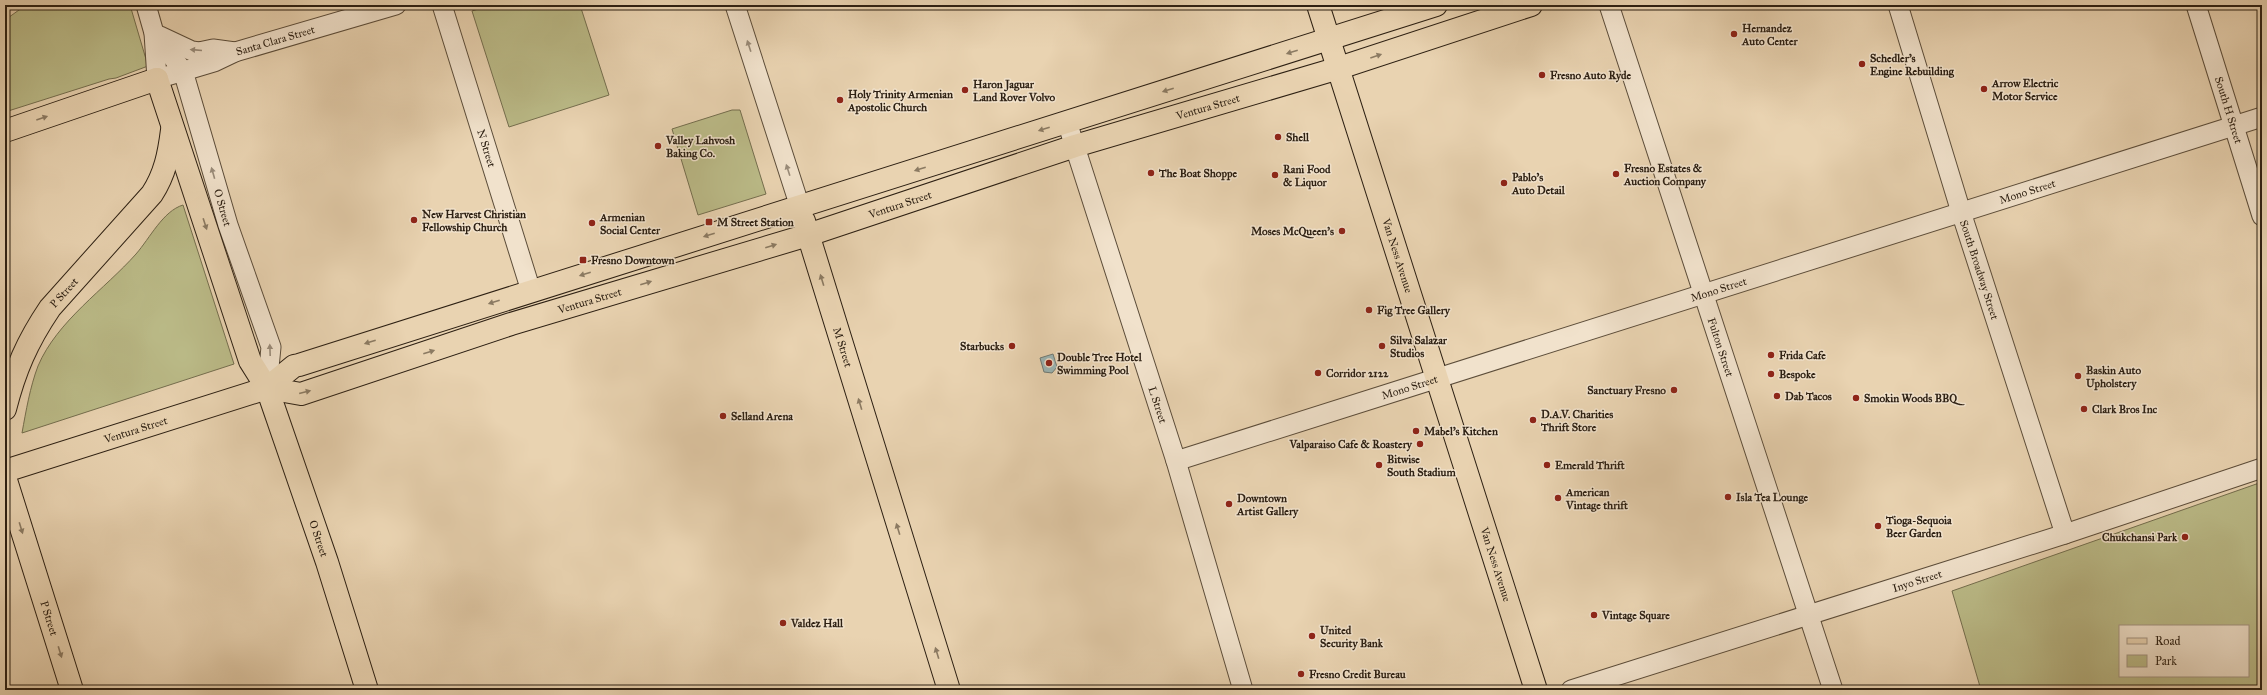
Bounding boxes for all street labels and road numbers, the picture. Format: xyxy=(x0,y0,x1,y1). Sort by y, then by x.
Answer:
street label: Santa Clara Street xyxy=(234,23,316,58)
street label: South H Street xyxy=(2212,75,2245,145)
street label: Ventura Street xyxy=(1174,91,1241,123)
street label: N Street xyxy=(475,128,499,169)
street label: Mono Street xyxy=(1998,176,2057,206)
street label: O Street xyxy=(211,187,234,228)
street label: Ventura Street xyxy=(866,188,933,221)
street label: Van Ness Avenue xyxy=(1380,216,1416,295)
street label: South Broadway Street xyxy=(1957,218,2002,321)
street label: Mono Street xyxy=(1689,274,1748,304)
street label: P Street xyxy=(47,275,81,310)
street label: Ventura Street xyxy=(555,285,623,316)
street label: Fulton Street xyxy=(1705,316,1737,378)
street label: M Street xyxy=(831,326,855,369)
street label: Mono Street xyxy=(1380,372,1439,402)
street label: L Street xyxy=(1146,385,1170,425)
street label: Ventura Street xyxy=(101,413,169,446)
street label: O Street xyxy=(307,518,331,559)
street label: Van Ness Avenue xyxy=(1478,525,1514,603)
street label: Inyo Street xyxy=(1891,567,1943,595)
street label: P Street xyxy=(38,599,61,637)

